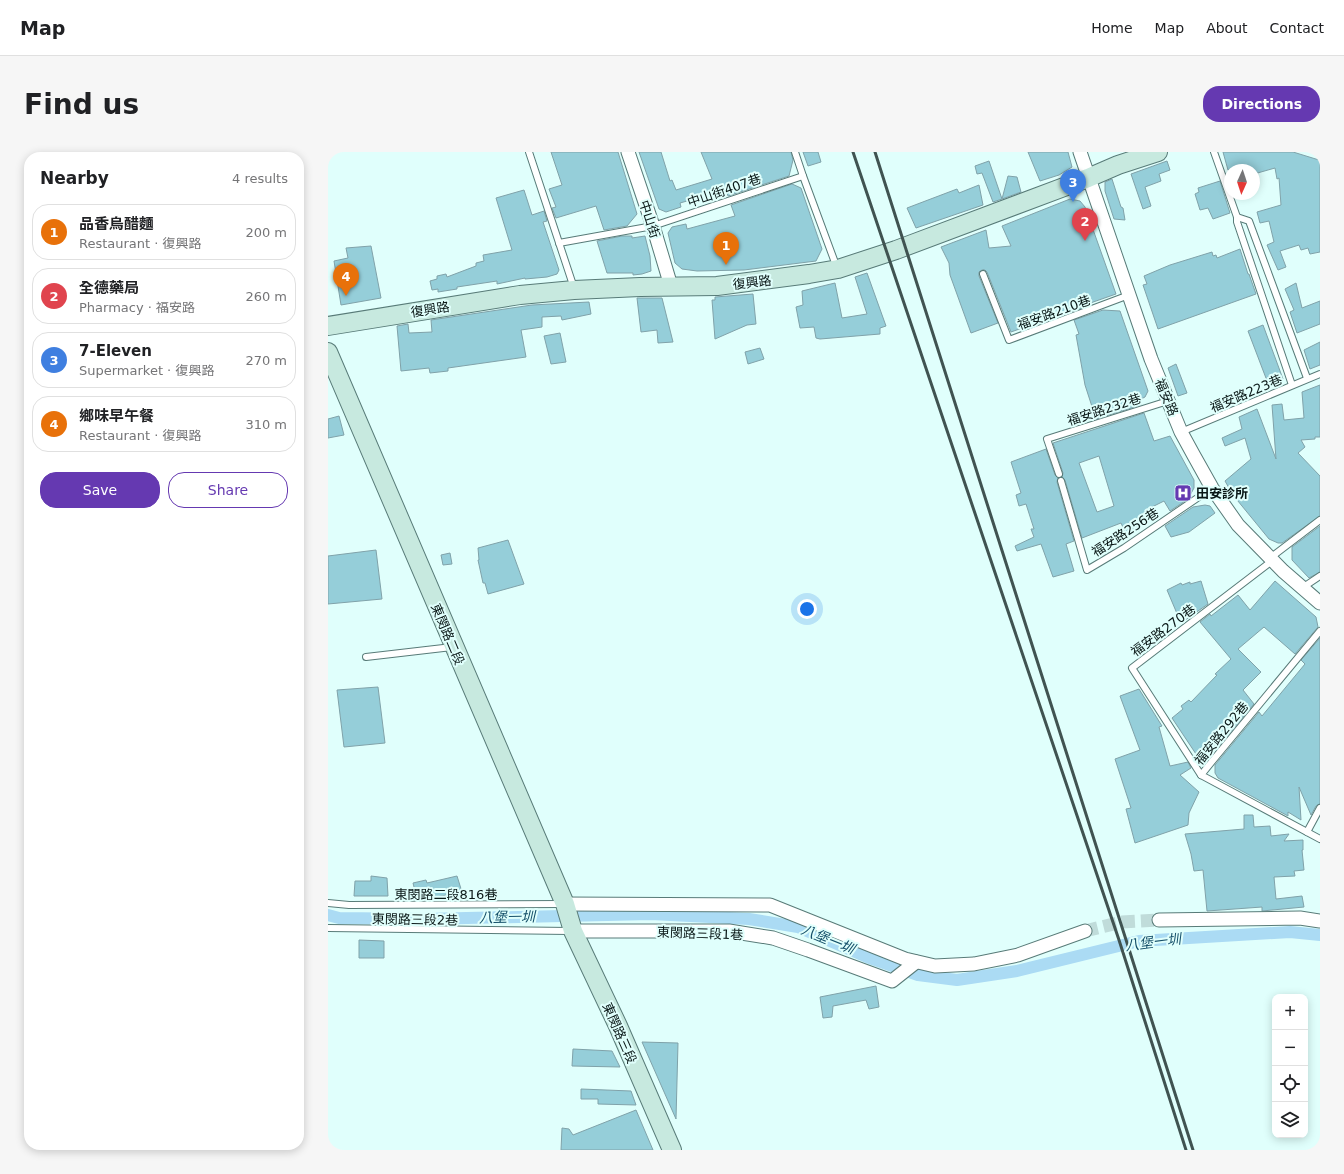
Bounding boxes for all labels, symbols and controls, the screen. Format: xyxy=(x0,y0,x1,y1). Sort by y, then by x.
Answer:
text: Map xyxy=(20,17,65,39)
text: Home xyxy=(1091,20,1133,36)
text: Map xyxy=(1155,20,1184,36)
text: About xyxy=(1206,20,1248,36)
text: Contact xyxy=(1270,20,1324,36)
button: Directions xyxy=(1203,86,1320,122)
text: Find us xyxy=(24,88,139,121)
north arrow xyxy=(1224,164,1260,200)
text: Nearby xyxy=(40,168,109,188)
pin: 3 xyxy=(1060,169,1086,202)
text: 4 results xyxy=(232,171,288,186)
street label: 中山街407巷 xyxy=(685,171,763,210)
street label: 中山街 xyxy=(636,198,663,240)
pin: 2 xyxy=(1072,208,1098,241)
text: 品香烏醋麵 xyxy=(79,215,154,233)
text: 1 xyxy=(49,225,59,240)
text: 200 m xyxy=(245,225,287,240)
pin: 1 xyxy=(713,232,739,265)
text: Restaurant · 復興路 xyxy=(79,236,202,251)
pin: 4 xyxy=(333,263,359,296)
street label: 復興路 xyxy=(732,273,772,292)
text: 全德藥局 xyxy=(79,279,139,297)
text: 2 xyxy=(49,289,59,304)
text: 260 m xyxy=(245,289,287,304)
street label: 福安路210巷 xyxy=(1016,292,1093,333)
street label: 復興路 xyxy=(410,299,451,320)
text: Pharmacy · 福安路 xyxy=(79,300,195,315)
text: 7-Eleven xyxy=(79,342,152,360)
text: 3 xyxy=(49,353,59,368)
text: 270 m xyxy=(245,353,287,368)
text: Supermarket · 復興路 xyxy=(79,363,214,378)
street label: 福安路223巷 xyxy=(1208,372,1284,415)
street label: 福安路 xyxy=(1152,376,1181,418)
street label: 福安路232巷 xyxy=(1065,390,1143,428)
text: 鄉味早午餐 xyxy=(79,407,154,425)
text: 4 xyxy=(49,417,59,432)
text: 310 m xyxy=(245,417,287,432)
text: Restaurant · 復興路 xyxy=(79,428,202,443)
button: Save xyxy=(40,472,160,508)
button: Share xyxy=(168,472,288,508)
hospital icon: 田安診所 xyxy=(1173,483,1193,503)
place label: 田安診所 xyxy=(1196,486,1248,501)
street label: 福安路256巷 xyxy=(1089,505,1162,560)
your location xyxy=(797,599,817,619)
street label: 東閔路二段 xyxy=(428,601,467,667)
street label: 福安路270巷 xyxy=(1128,601,1198,660)
street label: 福安路292巷 xyxy=(1191,699,1251,768)
street label: 東閔路二段816巷 xyxy=(395,887,497,902)
water label: 八堡一圳 xyxy=(479,908,537,925)
street label: 東閔路三段2巷 xyxy=(372,911,458,928)
water label: 八堡一圳 xyxy=(799,921,859,958)
street label: 東閔路三段1巷 xyxy=(657,924,743,943)
water label: 八堡一圳 xyxy=(1124,930,1184,953)
map controls xyxy=(1272,994,1308,1138)
button: + xyxy=(1272,994,1308,1030)
street label: 東閔路三段 xyxy=(599,1000,640,1066)
button: − xyxy=(1272,1030,1308,1066)
button: locate xyxy=(1272,1066,1308,1102)
button: layers xyxy=(1272,1102,1308,1138)

